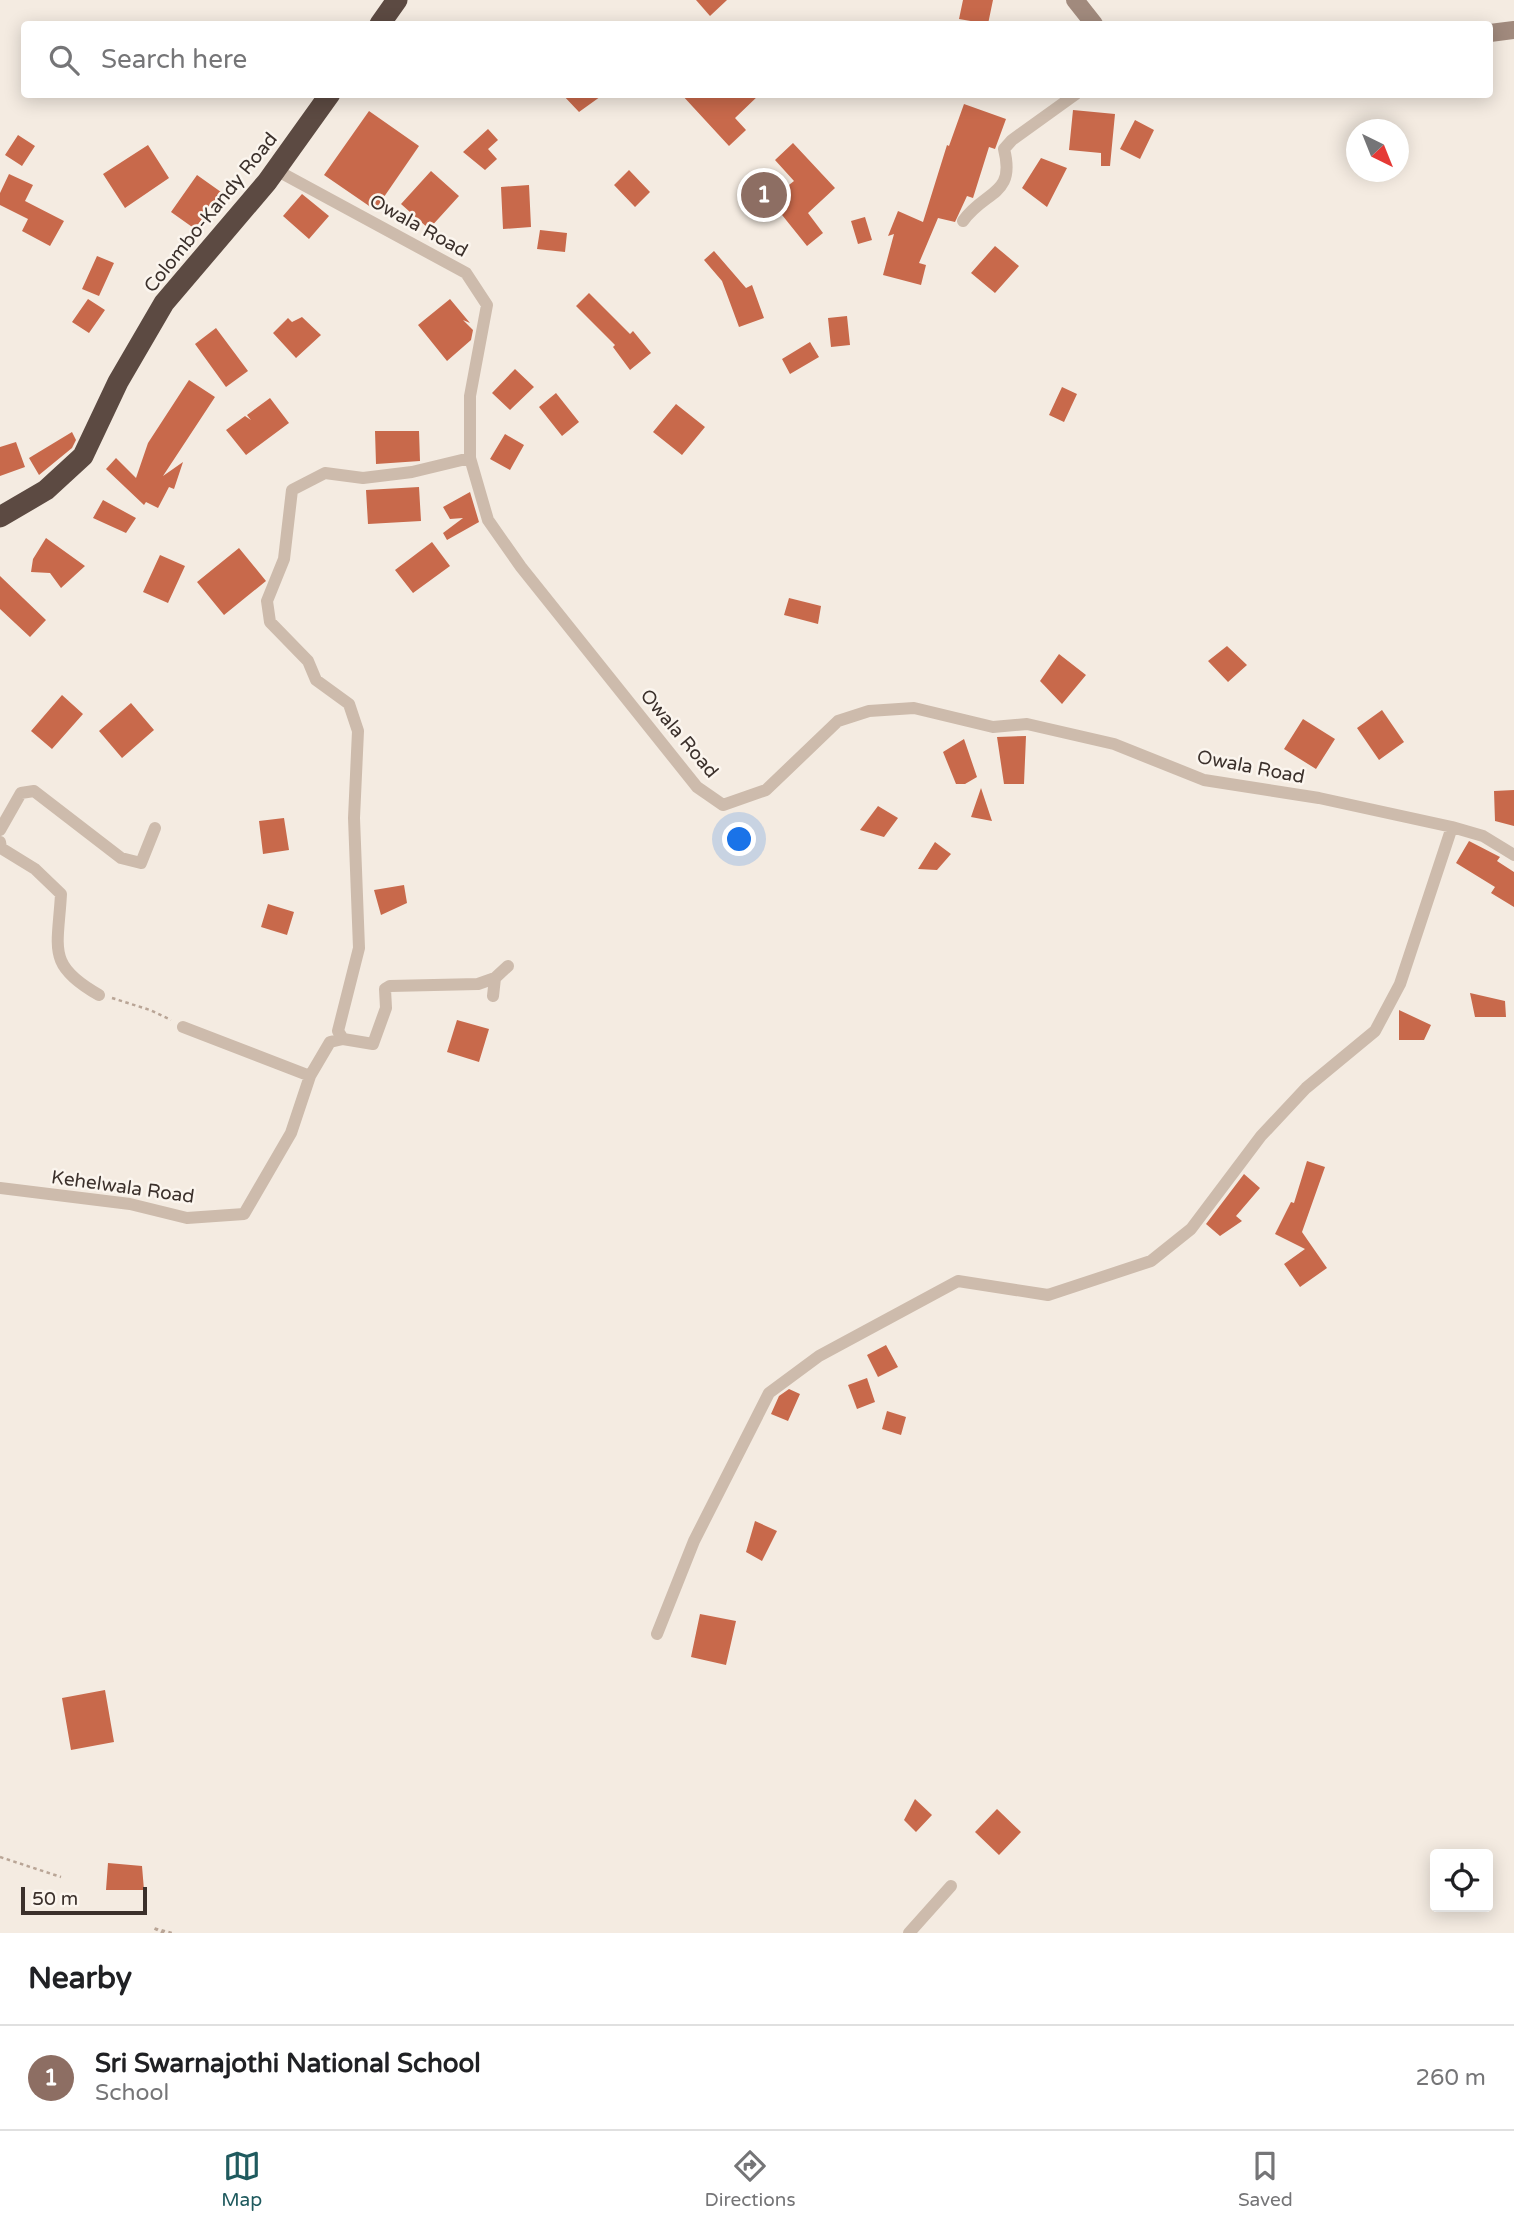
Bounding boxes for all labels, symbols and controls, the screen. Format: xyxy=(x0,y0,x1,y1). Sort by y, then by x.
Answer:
search box xyxy=(21,21,1493,98)
icon: search xyxy=(45,41,83,79)
text: Search here xyxy=(101,44,247,75)
north arrow xyxy=(1346,119,1409,182)
street label: Colombo-Kandy Road xyxy=(140,128,282,297)
pin: 1 xyxy=(741,169,787,221)
street label: Owala Road xyxy=(365,190,472,262)
street label: Owala Road xyxy=(636,685,723,783)
street label: Owala Road xyxy=(1195,746,1306,788)
your location xyxy=(722,822,756,856)
street label: Kehelwala Road xyxy=(50,1166,196,1208)
map controls xyxy=(1430,1849,1493,1912)
button: locate xyxy=(1430,1849,1493,1912)
scale bar xyxy=(21,1884,147,1916)
text: 50 m xyxy=(32,1888,78,1910)
text: Nearby xyxy=(28,1960,132,1997)
text: Sri Swarnajothi National School xyxy=(95,2048,481,2079)
text: 1 xyxy=(44,2064,58,2092)
text: 260 m xyxy=(1416,2064,1486,2092)
text: School xyxy=(95,2079,169,2107)
tab: Map xyxy=(221,2147,262,2211)
tab: Directions xyxy=(705,2147,796,2211)
tab: Saved xyxy=(1238,2147,1293,2211)

